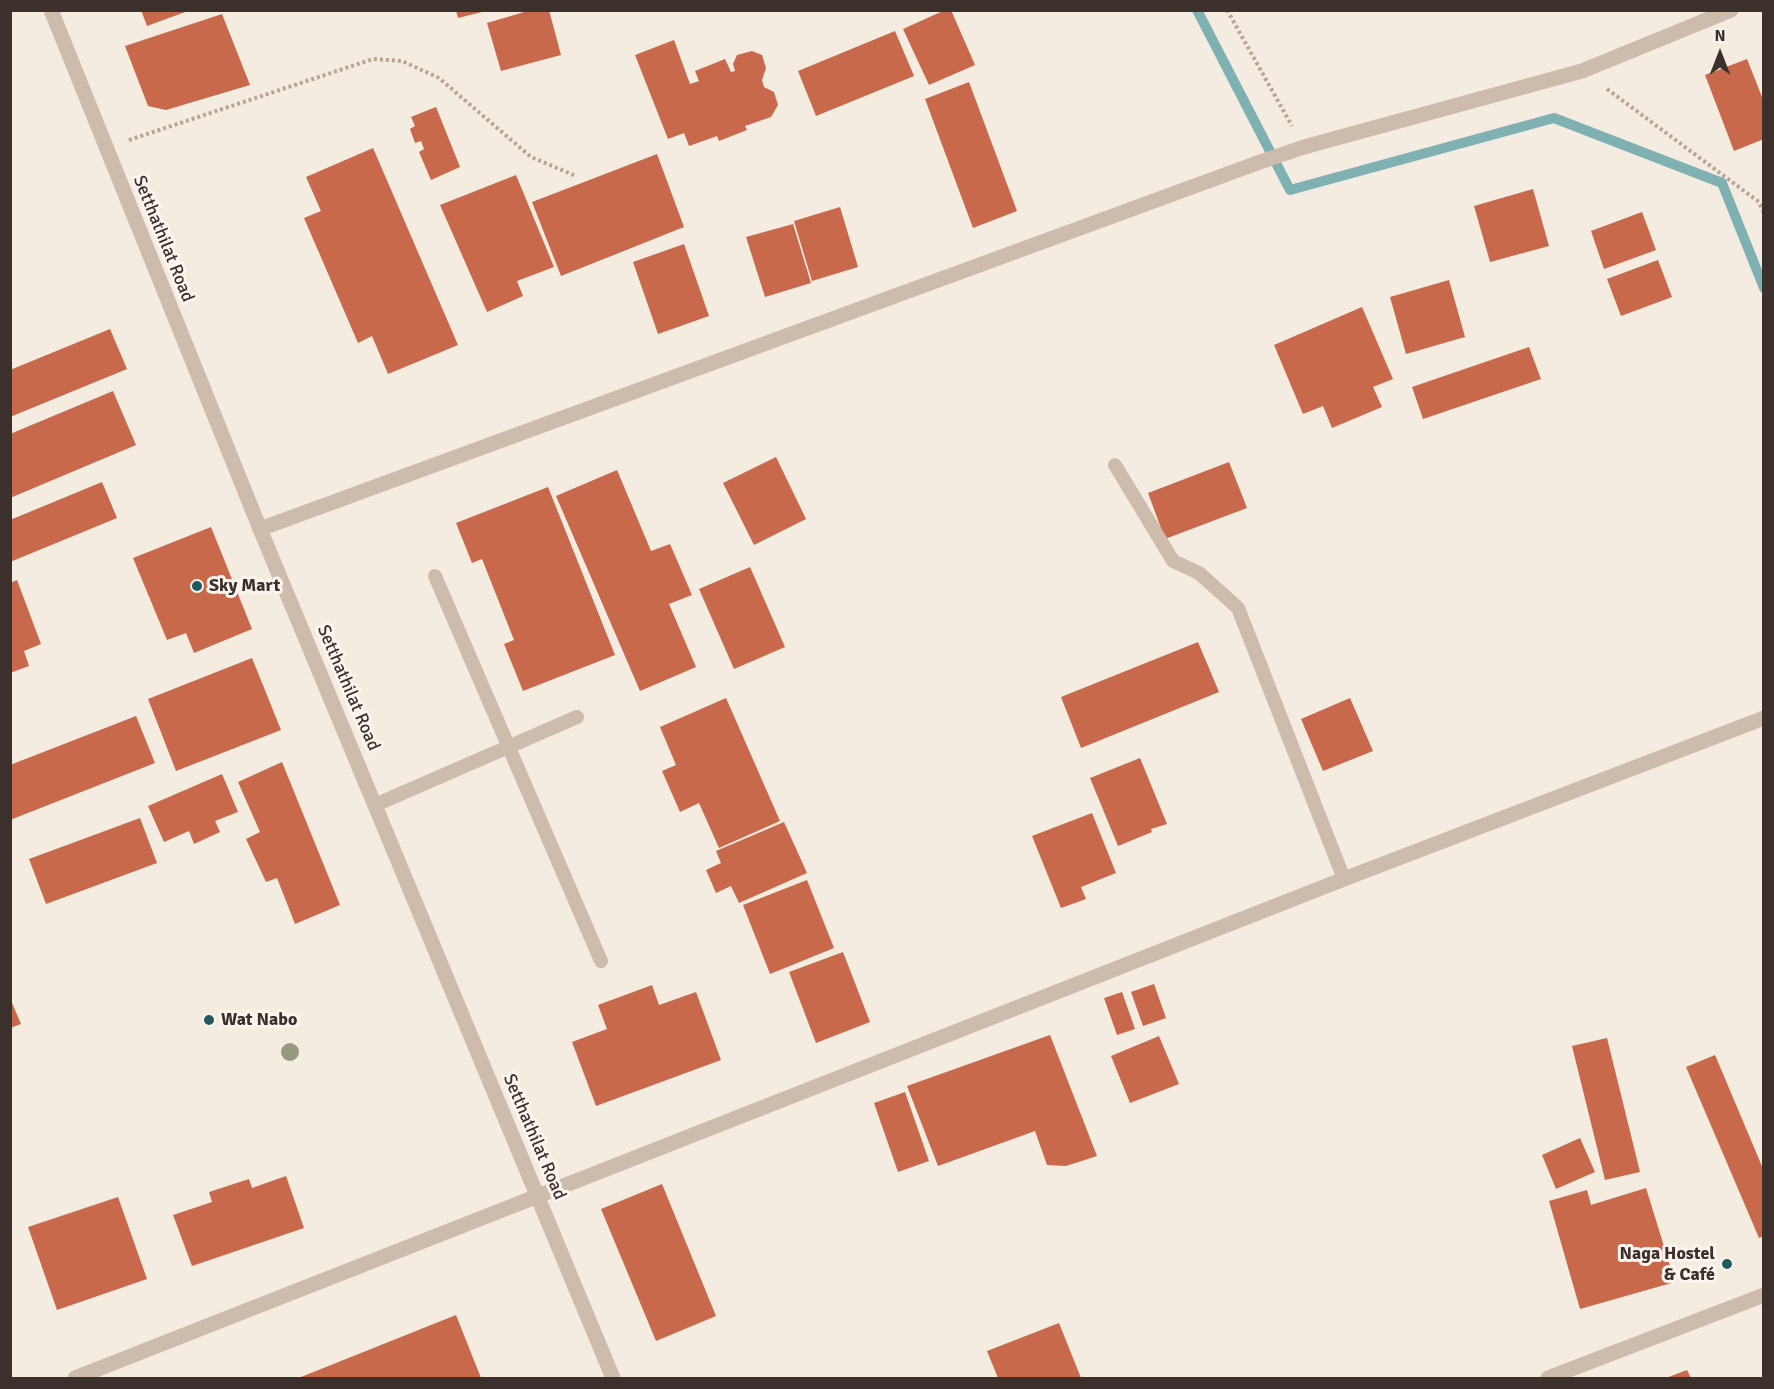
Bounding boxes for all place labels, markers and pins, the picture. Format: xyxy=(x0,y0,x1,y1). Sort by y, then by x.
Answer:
place label: Sky Mart xyxy=(209,575,280,597)
marker: Sky Mart xyxy=(190,579,204,593)
place label: Wat Nabo xyxy=(221,1009,297,1031)
marker: Wat Nabo xyxy=(202,1013,216,1027)
place label: Naga Hostel & Café xyxy=(1620,1243,1715,1286)
marker: Naga Hostel & Café xyxy=(1720,1257,1734,1271)

